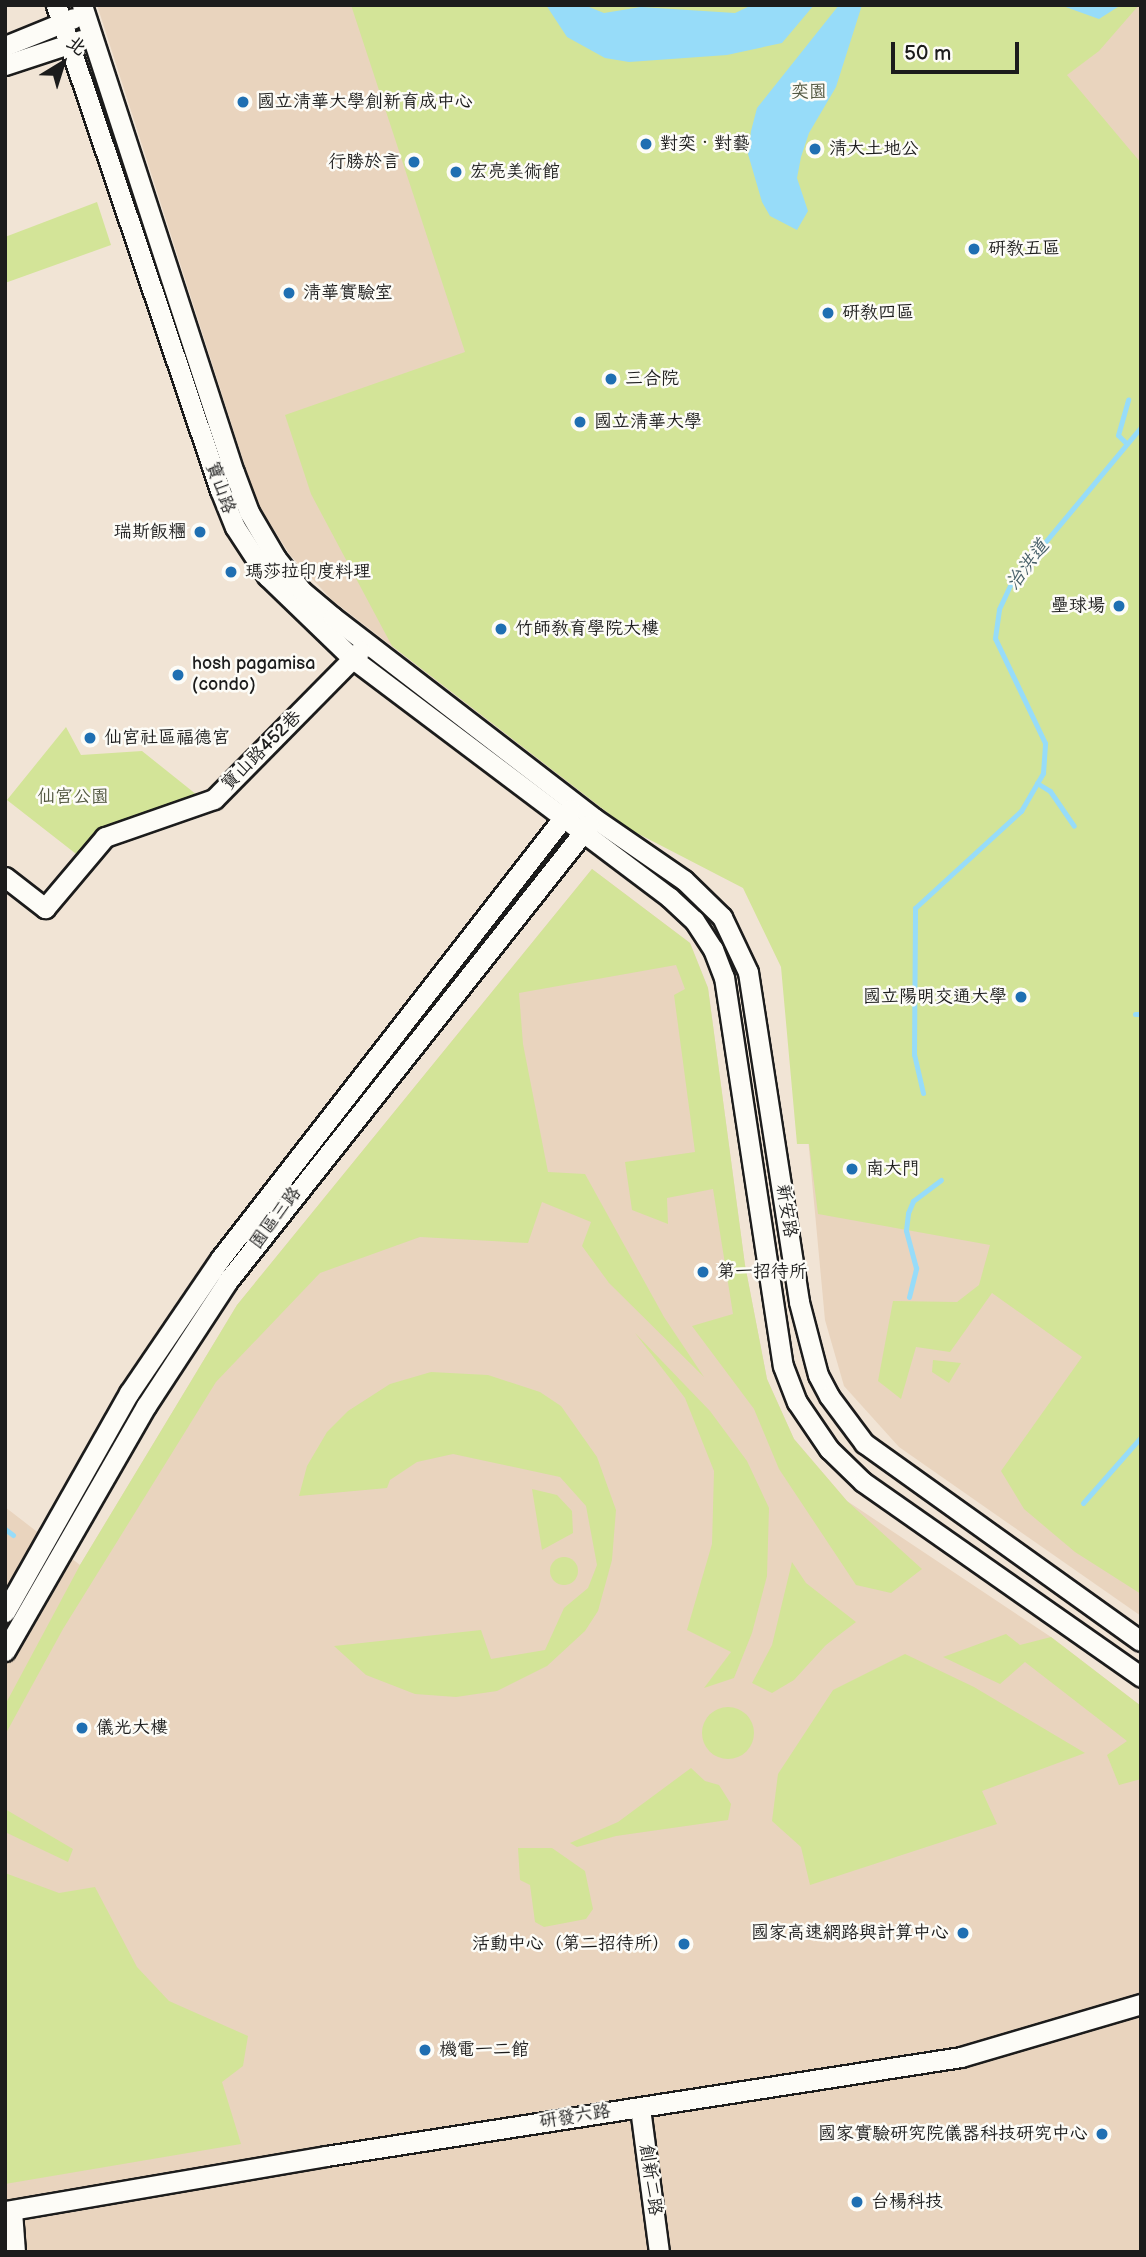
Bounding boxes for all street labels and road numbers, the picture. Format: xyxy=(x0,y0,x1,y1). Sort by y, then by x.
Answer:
street label: 寶山路 xyxy=(201,459,239,517)
street label: 寶山路452巷 xyxy=(218,707,306,795)
street label: 園區三路 xyxy=(246,1183,306,1253)
street label: 新安路 xyxy=(771,1183,801,1239)
street label: 研發六路 xyxy=(538,2101,612,2133)
street label: 創新二路 xyxy=(634,2143,666,2217)

